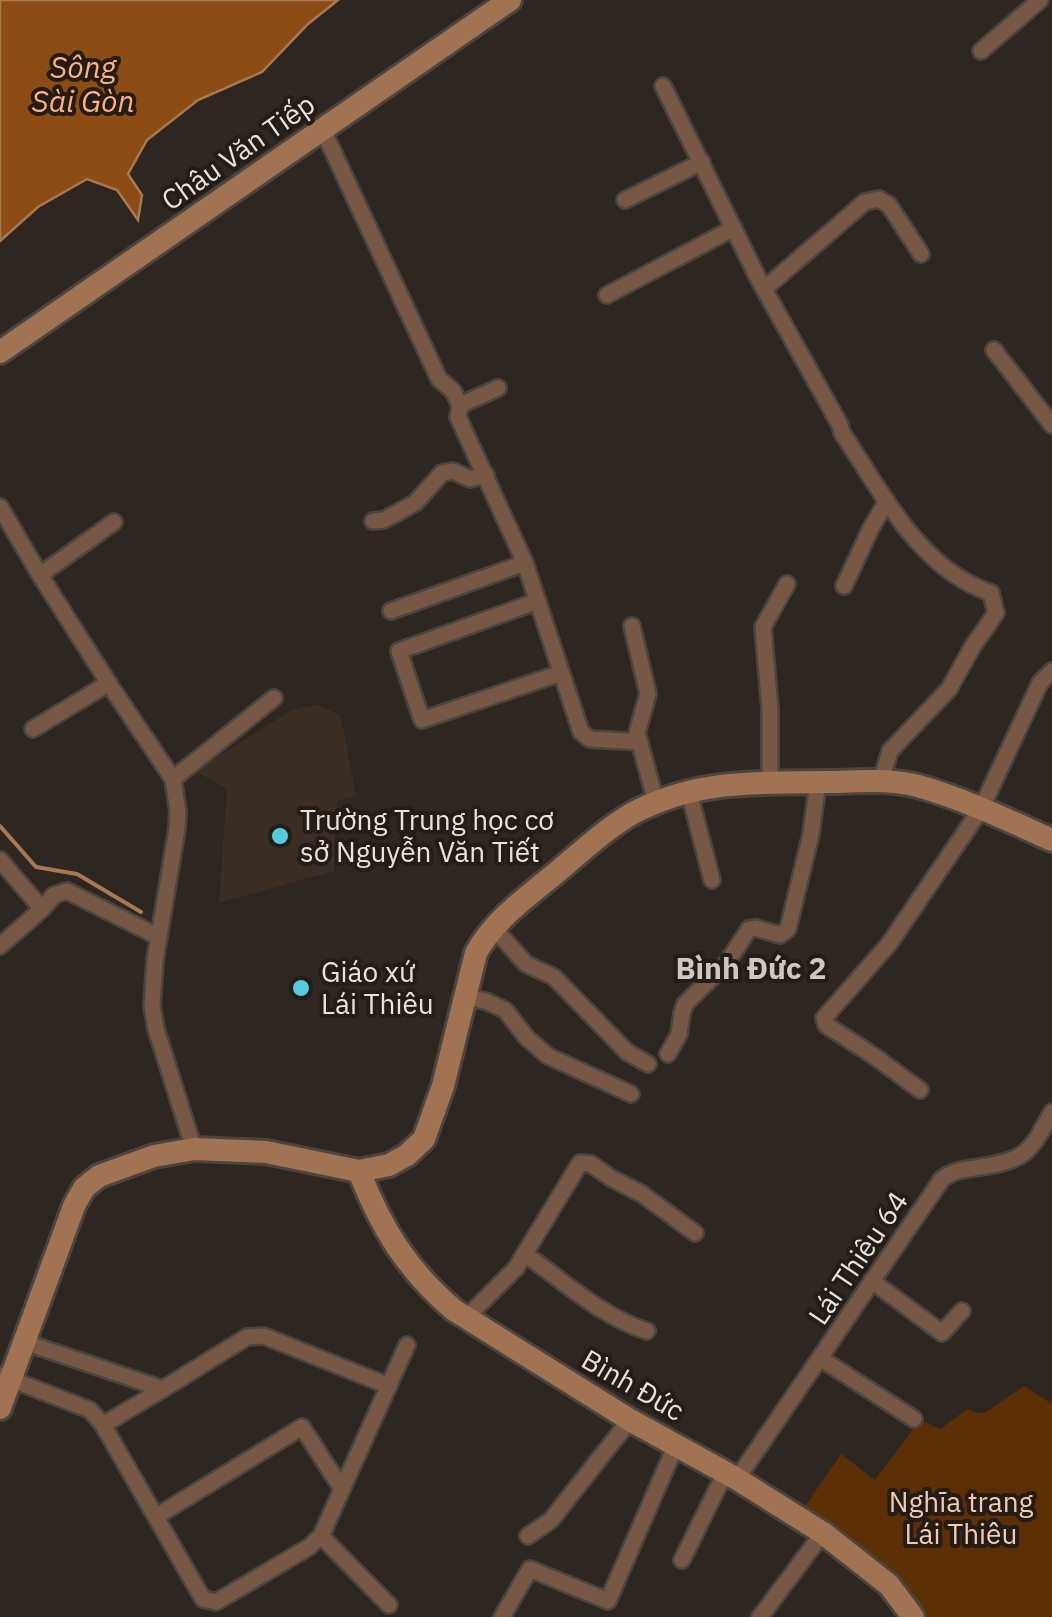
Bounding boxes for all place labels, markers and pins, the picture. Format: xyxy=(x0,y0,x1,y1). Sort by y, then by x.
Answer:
place label: Trường Trung học cơ sở Nguyễn Văn Tiết xyxy=(300,801,554,870)
marker: Trường Trung học cơ sở Nguyễn Văn Tiết xyxy=(269,825,291,847)
place label: Giáo xứ Lái Thiêu xyxy=(321,953,434,1022)
marker: Giáo xứ Lái Thiêu xyxy=(290,977,312,999)

